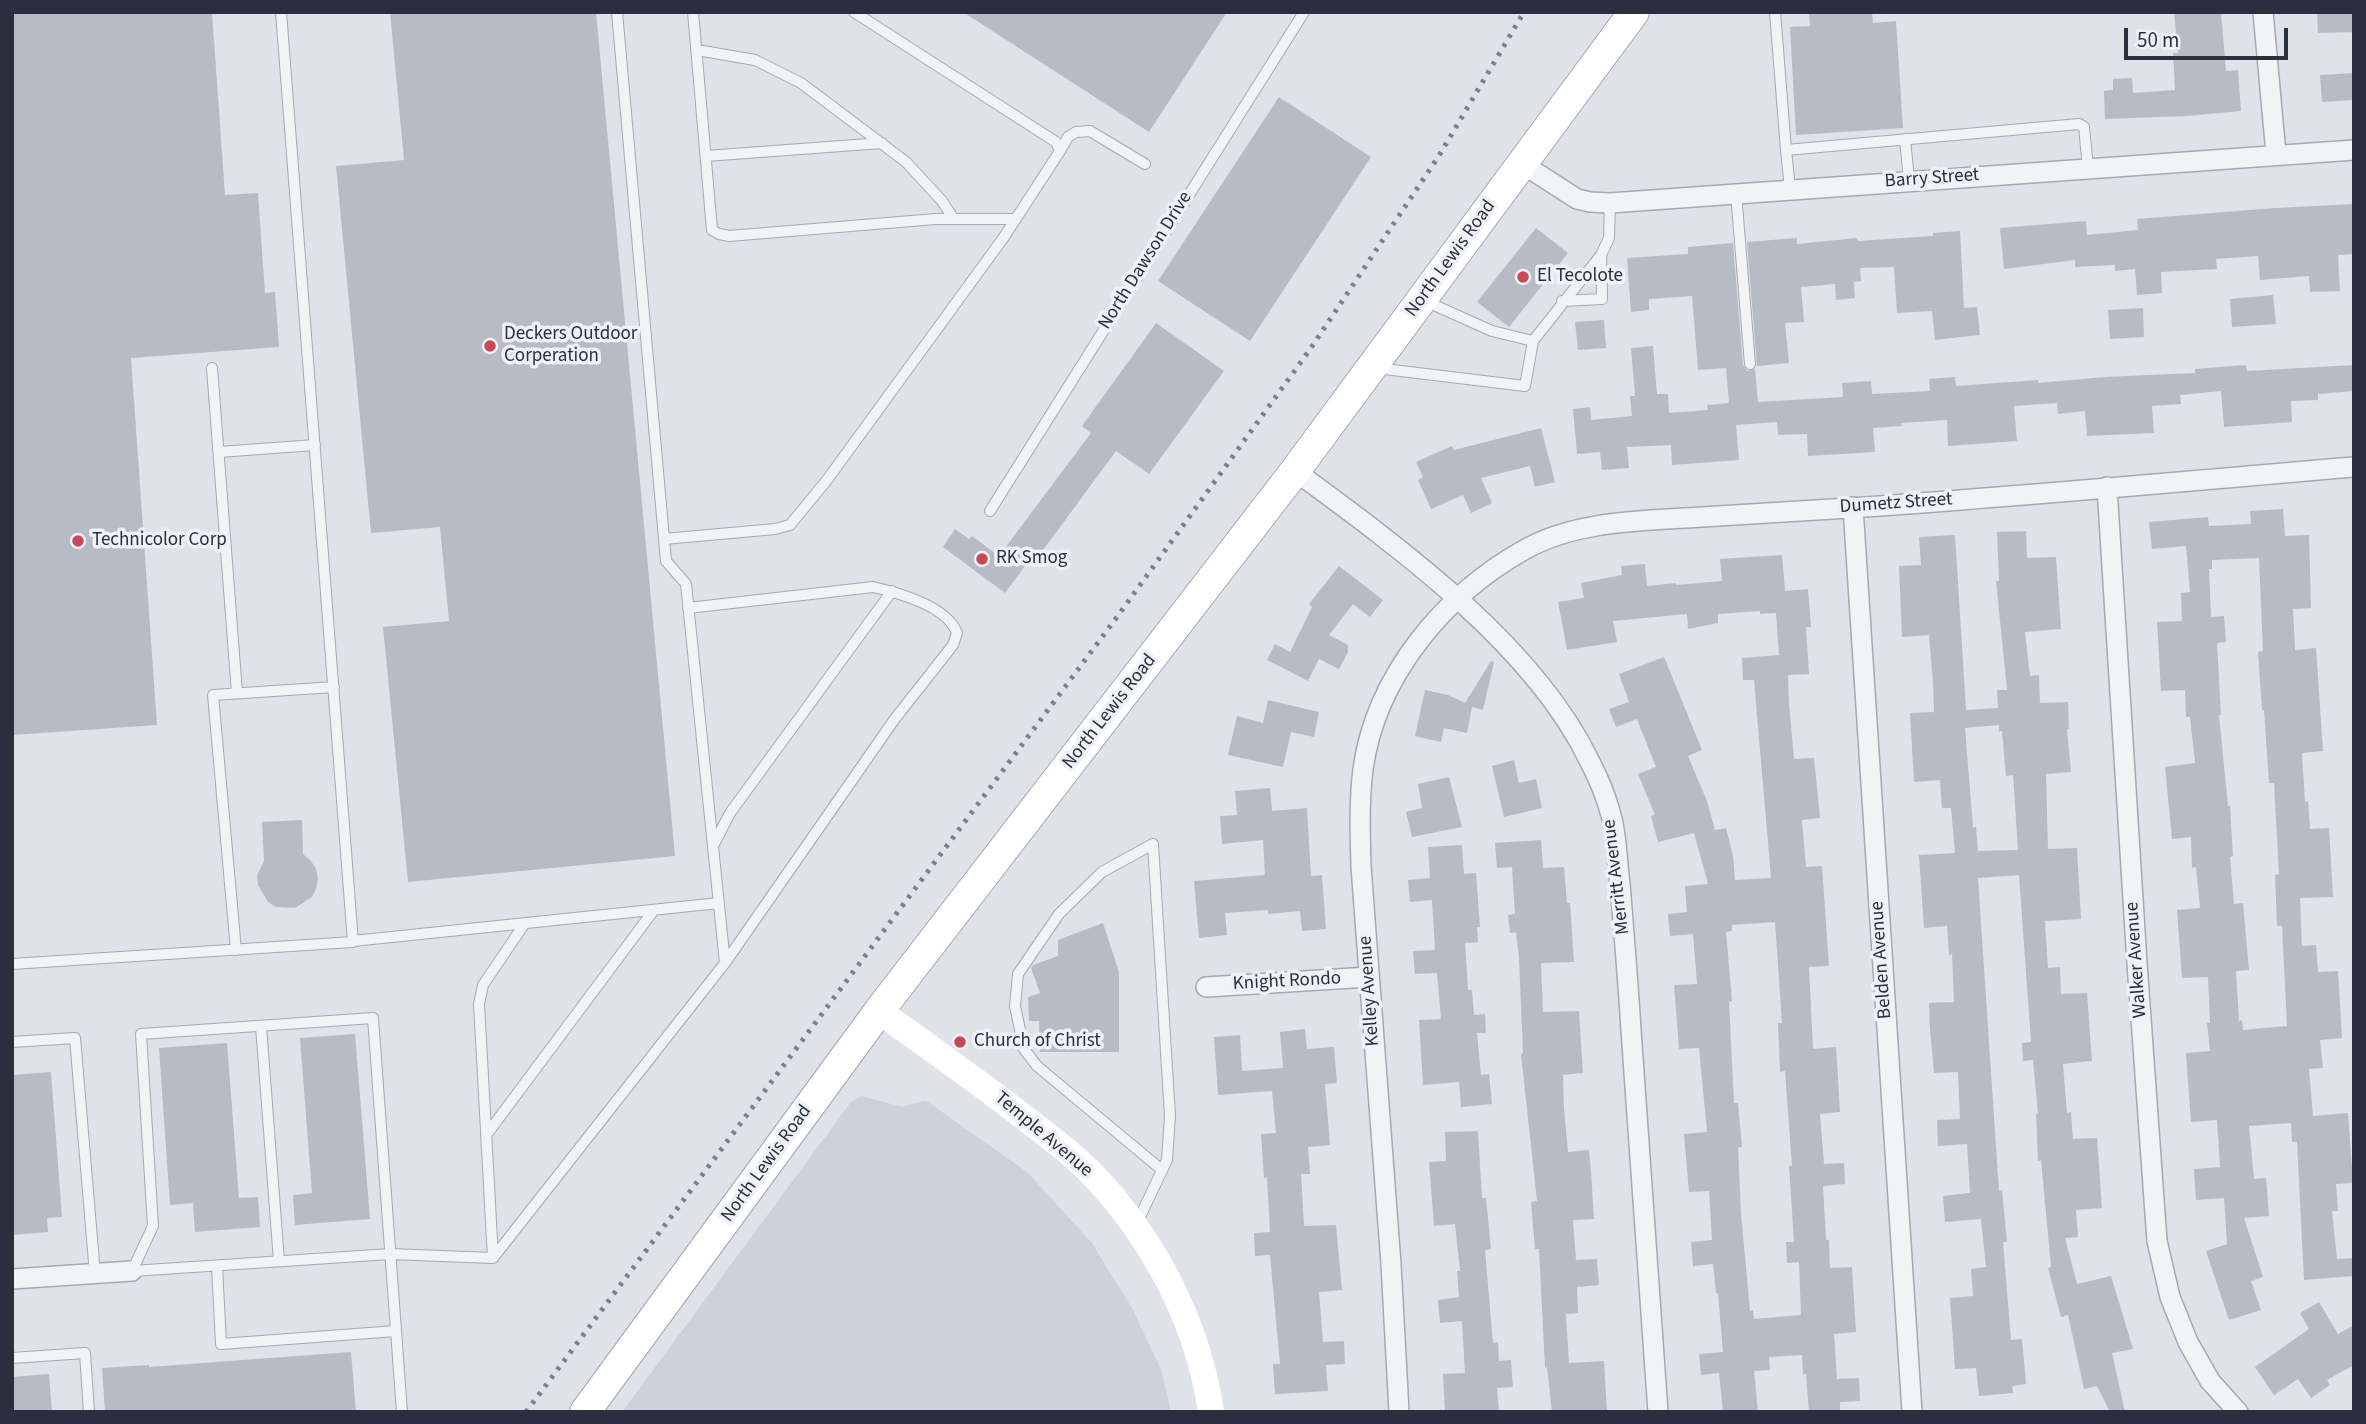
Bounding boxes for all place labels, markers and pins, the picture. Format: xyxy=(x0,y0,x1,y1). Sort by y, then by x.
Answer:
place label: El Tecolote xyxy=(1537,266,1623,288)
marker: El Tecolote xyxy=(1515,269,1531,285)
place label: Deckers Outdoor Corperation xyxy=(504,324,637,368)
marker: Deckers Outdoor Corperation xyxy=(482,338,498,354)
place label: Technicolor Corp xyxy=(92,530,227,552)
marker: Technicolor Corp xyxy=(70,533,86,549)
place label: RK Smog xyxy=(996,548,1067,570)
marker: RK Smog xyxy=(974,551,990,567)
place label: Church of Christ xyxy=(974,1031,1101,1053)
marker: Church of Christ xyxy=(952,1034,968,1050)

